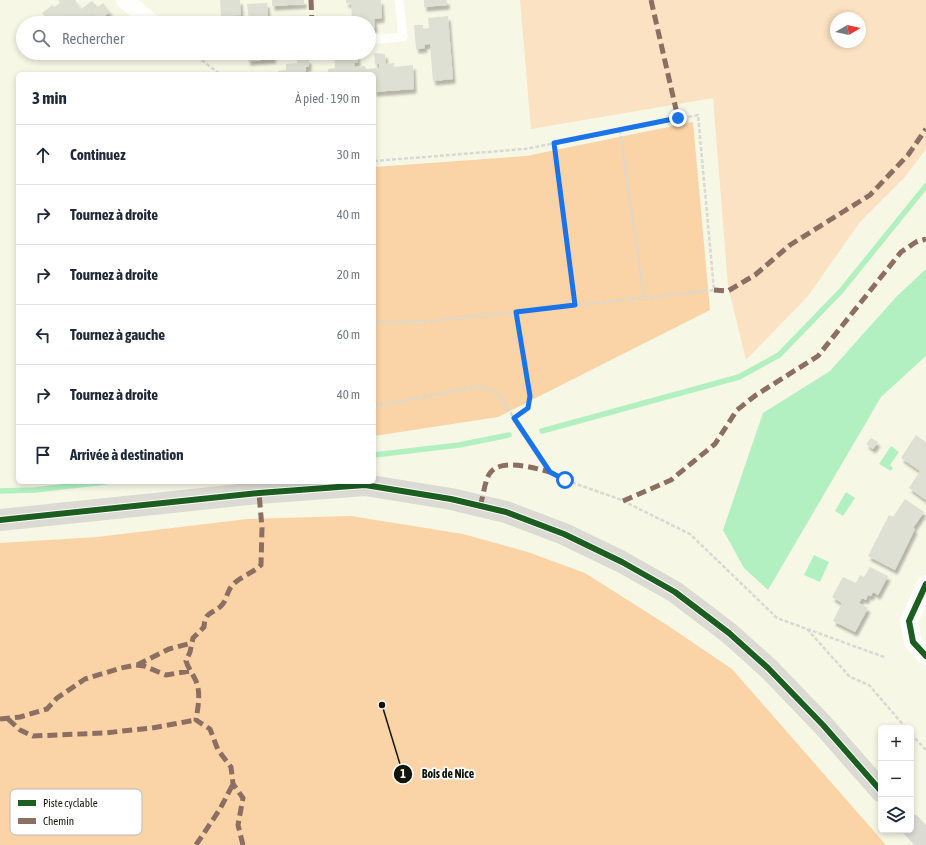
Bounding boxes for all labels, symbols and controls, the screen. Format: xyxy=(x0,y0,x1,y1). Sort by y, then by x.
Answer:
north arrow xyxy=(830,12,866,48)
search box xyxy=(16,16,376,60)
icon: search xyxy=(30,27,52,49)
text: Rechercher xyxy=(62,30,124,47)
text: 3 min xyxy=(32,88,67,108)
text: À pied · 190 m xyxy=(295,91,360,106)
route end xyxy=(669,109,687,127)
icon: ahead xyxy=(32,144,54,166)
text: Continuez xyxy=(70,146,126,163)
text: 30 m xyxy=(337,147,360,162)
icon: right xyxy=(32,204,54,226)
text: Tournez à droite xyxy=(70,206,158,223)
text: 40 m xyxy=(337,207,360,222)
icon: right xyxy=(32,264,54,286)
text: Tournez à droite xyxy=(70,266,158,283)
text: 20 m xyxy=(337,267,360,282)
icon: left xyxy=(32,324,54,346)
text: Tournez à gauche xyxy=(70,326,165,343)
text: 60 m xyxy=(337,327,360,342)
icon: right xyxy=(32,384,54,406)
text: Tournez à droite xyxy=(70,386,158,403)
text: 40 m xyxy=(337,387,360,402)
icon: arrive xyxy=(32,444,54,466)
text: Arrivée à destination xyxy=(70,446,184,463)
route start xyxy=(556,471,574,489)
map controls xyxy=(878,725,914,833)
button: + xyxy=(878,725,914,761)
button: − xyxy=(878,761,914,797)
callout: Bois de Nice xyxy=(393,762,482,786)
text: 1 xyxy=(400,767,406,781)
text: Bois de Nice xyxy=(422,767,475,781)
legend xyxy=(10,789,142,835)
text: Piste cyclable xyxy=(43,797,98,809)
button: layers xyxy=(878,797,914,833)
text: Chemin xyxy=(43,815,74,827)

